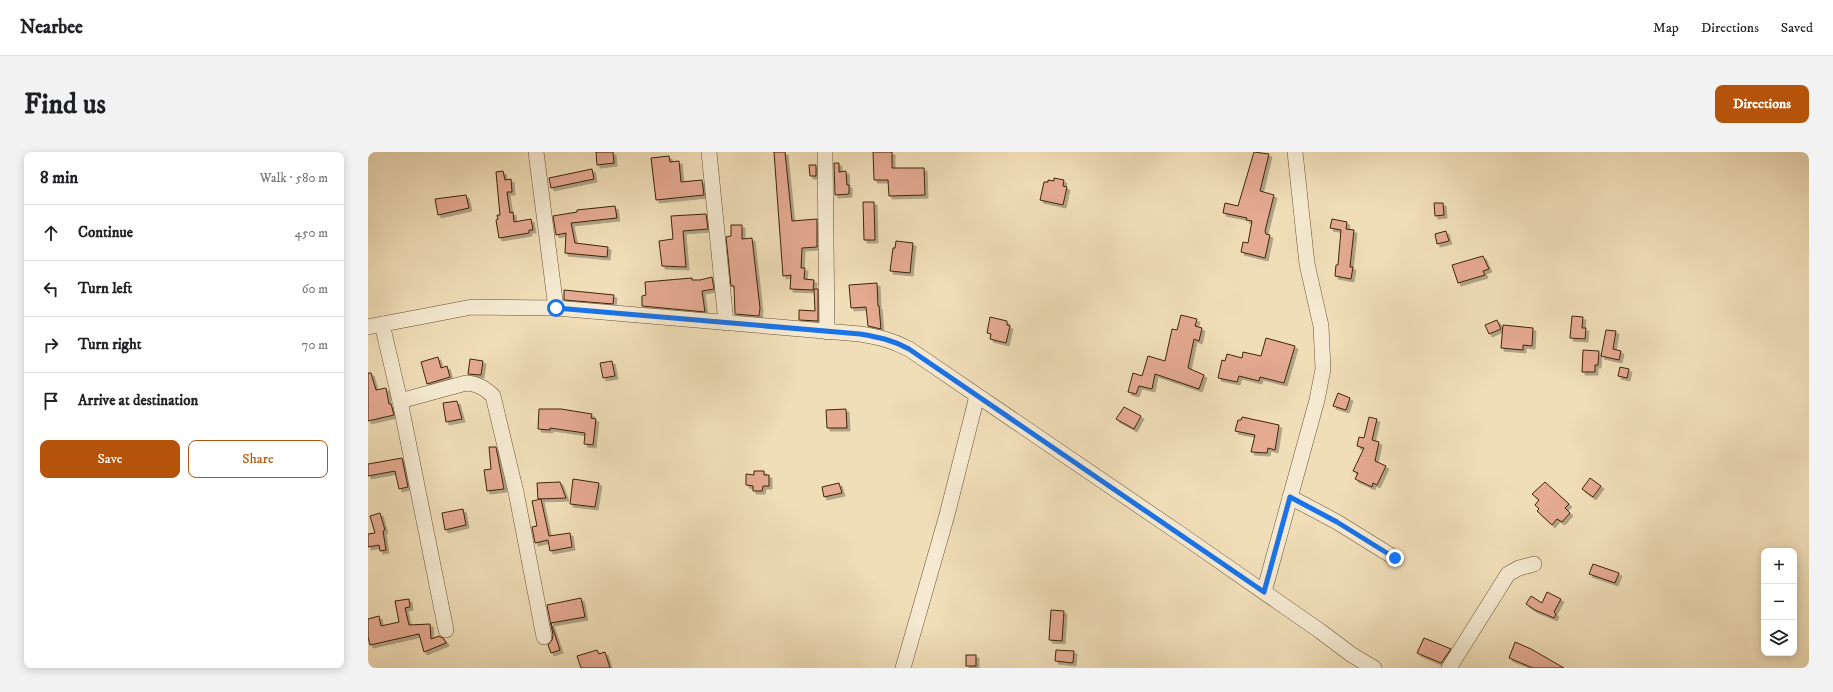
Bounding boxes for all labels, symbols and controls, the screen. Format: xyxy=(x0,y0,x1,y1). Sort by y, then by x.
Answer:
text: Nearbee xyxy=(20,16,83,39)
text: Map xyxy=(1653,19,1679,37)
text: Directions xyxy=(1701,19,1759,37)
text: Saved xyxy=(1781,19,1813,37)
button: Directions xyxy=(1715,85,1809,123)
text: Find us xyxy=(24,87,106,122)
text: 8 min xyxy=(40,167,78,189)
text: Walk · 580 m xyxy=(260,170,328,186)
icon: ahead xyxy=(40,222,62,244)
text: Continue xyxy=(78,223,133,242)
text: 450 m xyxy=(295,225,328,241)
icon: left xyxy=(40,278,62,300)
text: Turn left xyxy=(78,279,132,298)
text: 60 m xyxy=(302,281,328,297)
route start xyxy=(547,299,565,317)
icon: right xyxy=(40,334,62,356)
text: Turn right xyxy=(78,335,141,354)
text: 70 m xyxy=(302,337,328,353)
icon: arrive xyxy=(40,390,62,412)
text: Arrive at destination xyxy=(78,391,198,410)
button: Save xyxy=(40,440,180,478)
button: Share xyxy=(188,440,328,478)
map controls xyxy=(1761,548,1797,656)
button: + xyxy=(1761,548,1797,584)
route end xyxy=(1386,549,1404,567)
button: − xyxy=(1761,584,1797,620)
button: layers xyxy=(1761,620,1797,656)

